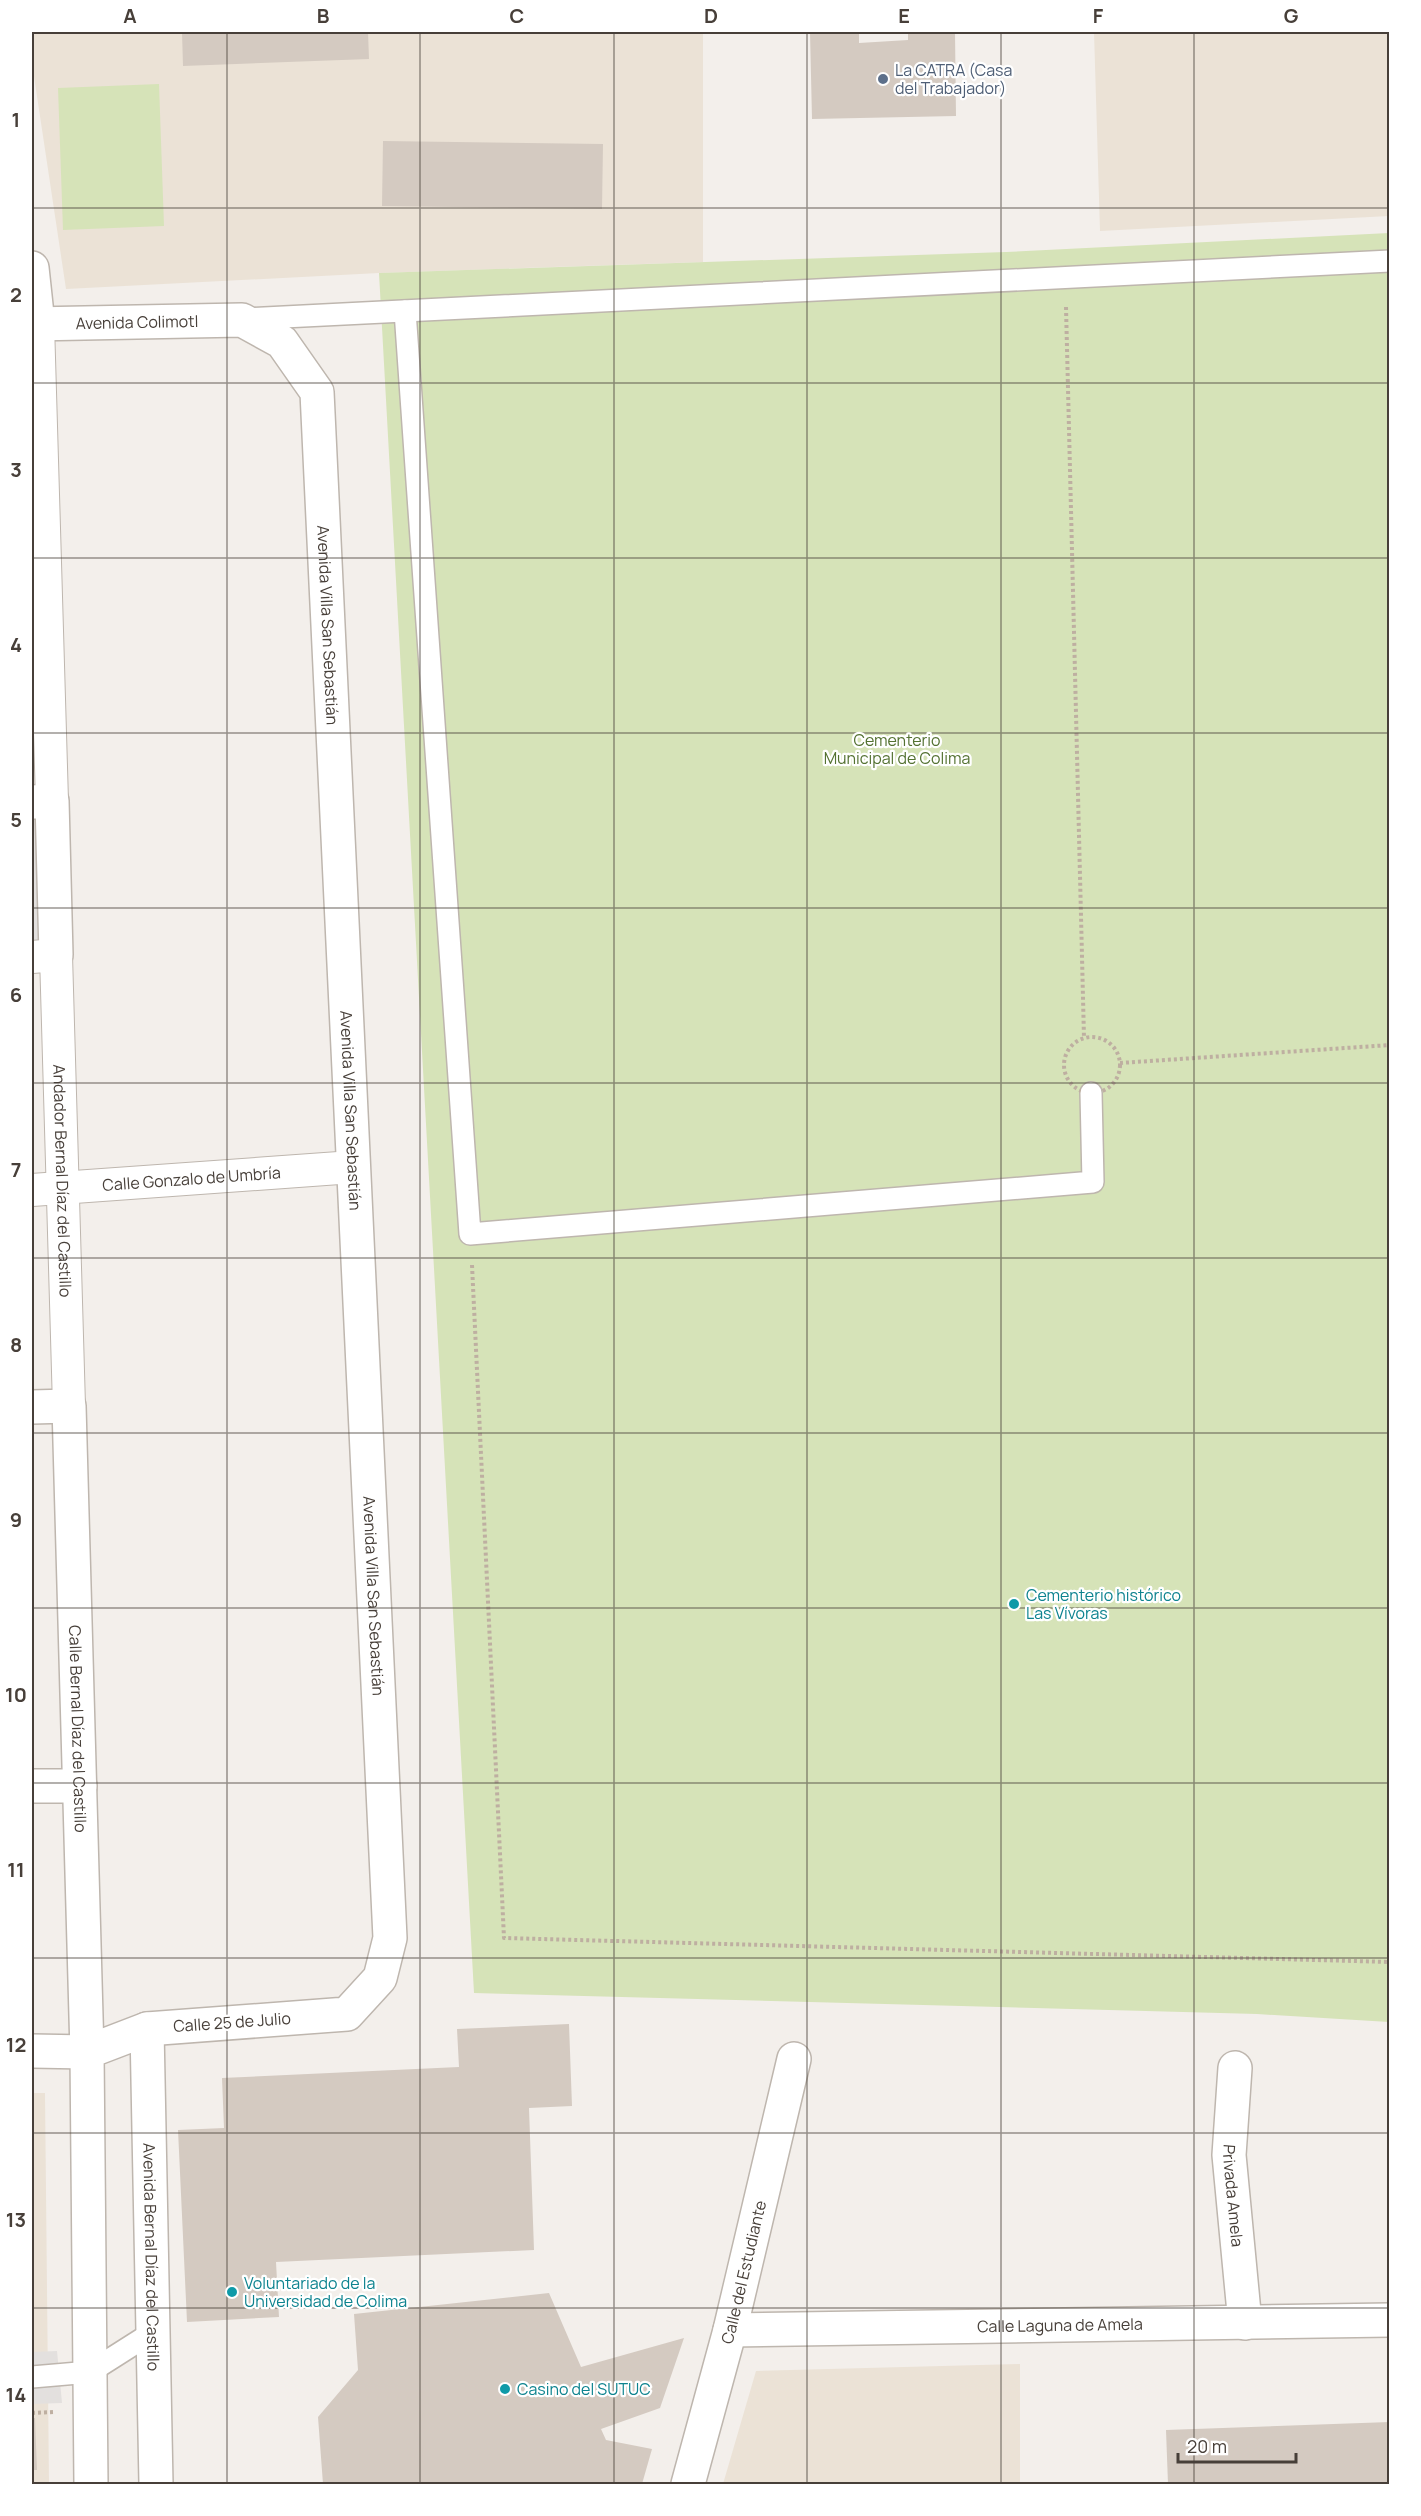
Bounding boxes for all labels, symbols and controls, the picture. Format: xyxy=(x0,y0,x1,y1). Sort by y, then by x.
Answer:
text: A xyxy=(123,2,137,29)
text: B xyxy=(317,2,330,29)
text: C xyxy=(510,2,524,29)
text: D xyxy=(704,2,718,29)
text: E xyxy=(898,2,910,29)
text: F xyxy=(1093,2,1104,29)
text: G xyxy=(1284,2,1299,29)
place label: La CATRA (Casa del Trabajador) xyxy=(895,59,1012,99)
marker: La CATRA (Casa del Trabajador) xyxy=(876,72,890,86)
text: 1 xyxy=(12,106,20,133)
text: 2 xyxy=(10,281,22,308)
street label: Avenida Colimotl xyxy=(75,310,199,334)
text: 3 xyxy=(10,456,22,483)
street label: Avenida Villa San Sebastián xyxy=(312,525,344,725)
text: 4 xyxy=(10,631,22,658)
park label: Cementerio Municipal de Colima xyxy=(824,729,970,769)
text: 5 xyxy=(10,806,22,833)
text: 6 xyxy=(10,981,22,1008)
street label: Avenida Villa San Sebastián xyxy=(335,1010,367,1211)
street label: Andador Bernal Díaz del Castillo xyxy=(48,1064,77,1298)
text: 7 xyxy=(11,1156,21,1183)
street label: Calle Gonzalo de Umbría xyxy=(102,1161,282,1196)
text: 8 xyxy=(10,1331,22,1358)
street label: Avenida Villa San Sebastián xyxy=(358,1496,390,1696)
text: 9 xyxy=(10,1506,22,1533)
place label: Cementerio histórico Las Vívoras xyxy=(1026,1584,1181,1624)
marker: Cementerio histórico Las Vívoras xyxy=(1007,1597,1021,1611)
street label: Calle Bernal Díaz del Castillo xyxy=(64,1625,92,1833)
text: 10 xyxy=(5,1681,27,1708)
text: 11 xyxy=(7,1856,25,1883)
street label: Calle 25 de Julio xyxy=(172,2007,292,2037)
text: 12 xyxy=(6,2031,26,2058)
street label: Avenida Bernal Díaz del Castillo xyxy=(138,2143,165,2371)
street label: Privada Amela xyxy=(1218,2144,1249,2248)
street label: Calle del Estudiante xyxy=(716,2198,771,2346)
text: 13 xyxy=(6,2206,26,2233)
place label: Voluntariado de la Universidad de Colima xyxy=(244,2272,407,2312)
marker: Voluntariado de la Universidad de Colima xyxy=(225,2285,239,2299)
street label: Calle Laguna de Amela xyxy=(977,2313,1143,2337)
place label: Casino del SUTUC xyxy=(517,2378,651,2400)
text: 14 xyxy=(6,2381,26,2408)
marker: Casino del SUTUC xyxy=(498,2382,512,2396)
scale bar xyxy=(1178,2426,1296,2464)
text: 20 m xyxy=(1187,2434,1227,2458)

